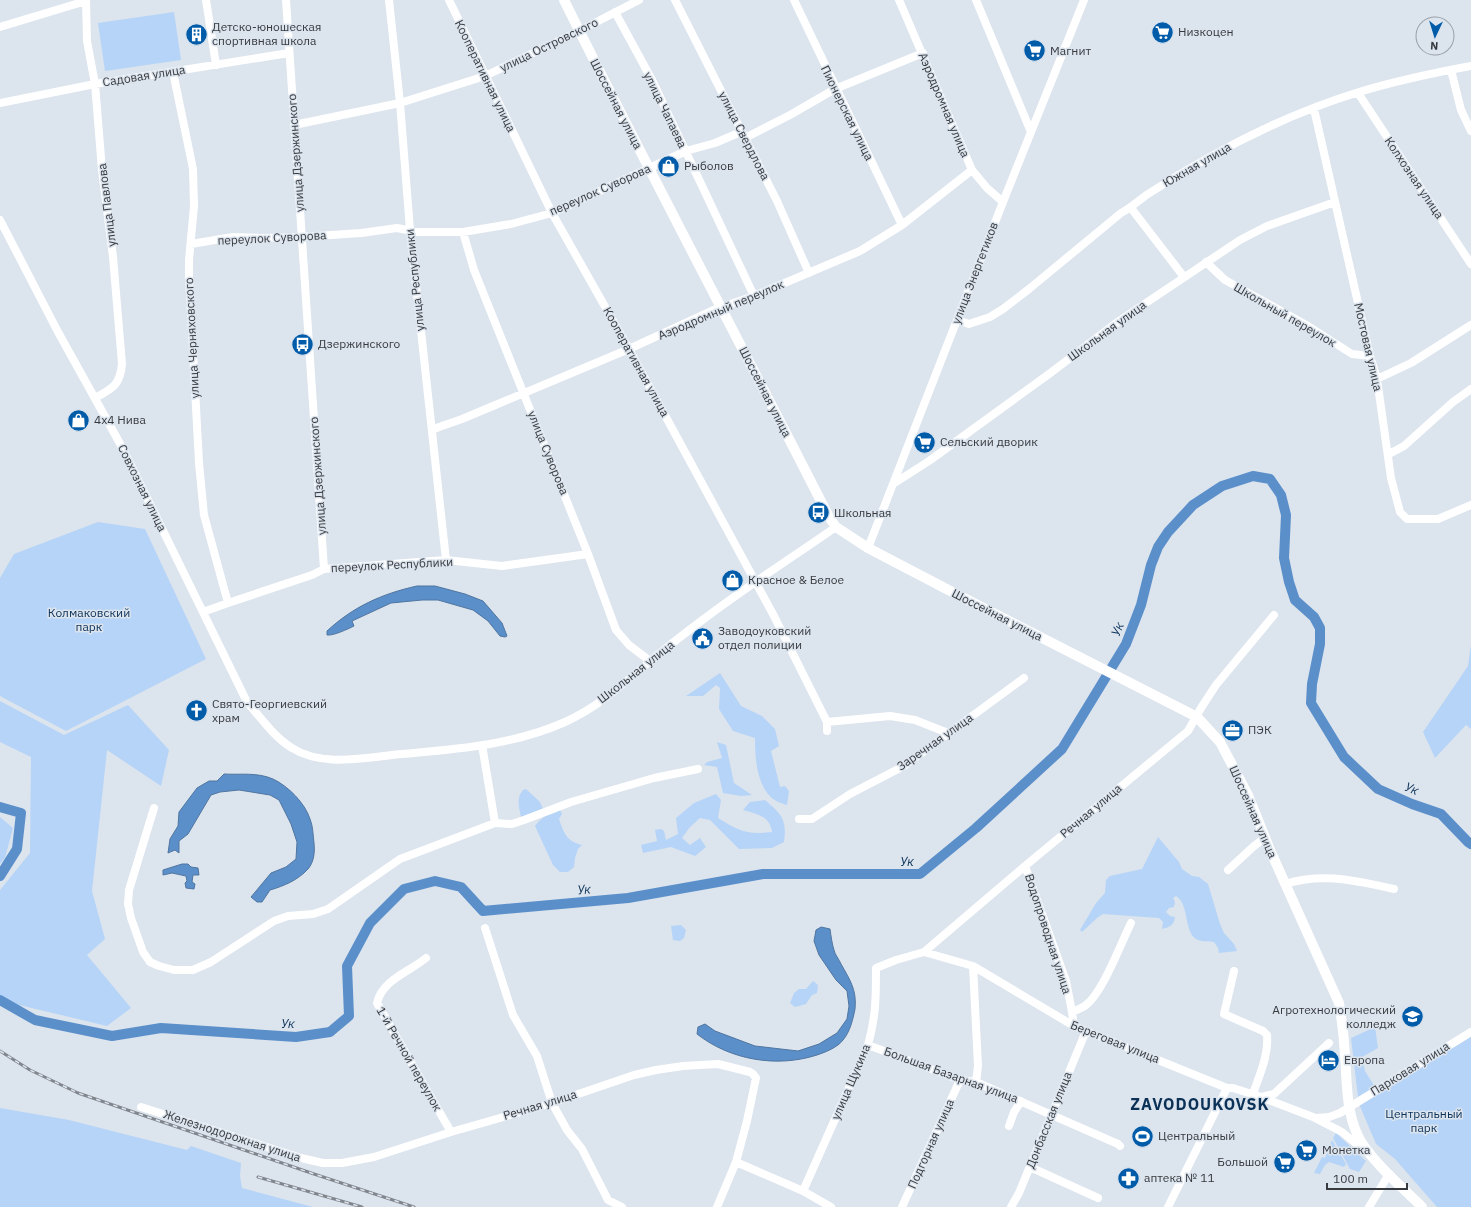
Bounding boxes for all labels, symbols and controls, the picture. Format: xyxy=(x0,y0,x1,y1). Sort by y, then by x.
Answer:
street label: улица Островского xyxy=(497,14,601,75)
north arrow xyxy=(1415,16,1455,56)
street label: Кооперативная улица xyxy=(452,17,519,135)
place label: Детско-юношеская спортивная школа xyxy=(212,19,321,48)
supermarket icon: Низкоцен xyxy=(1150,19,1176,45)
building icon: Детско-юношеская спортивная школа xyxy=(183,21,209,47)
place label: Низкоцен xyxy=(1178,24,1234,39)
supermarket icon: Магнит xyxy=(1021,38,1047,64)
text: N xyxy=(1430,39,1439,53)
place label: Магнит xyxy=(1050,43,1091,58)
street label: Аэродромная улица xyxy=(916,50,974,160)
street label: Шоссейная улица xyxy=(587,56,646,152)
street label: Садовая улица xyxy=(101,61,187,89)
street label: Пионерская улица xyxy=(818,63,877,163)
street label: улица Чапаева xyxy=(640,69,691,151)
street label: улица Свердлова xyxy=(716,89,774,183)
street label: улица Дзержинского xyxy=(284,93,307,213)
street label: Колхозная улица xyxy=(1381,134,1448,222)
street label: Южная улица xyxy=(1160,139,1234,190)
shop icon: Рыболов xyxy=(655,153,681,179)
place label: Рыболов xyxy=(684,158,734,173)
street label: переулок Суворова xyxy=(547,160,653,219)
street label: улица Павлова xyxy=(94,162,119,248)
street label: улица Энергетиков xyxy=(948,220,1001,326)
street label: переулок Суворова xyxy=(217,227,328,248)
street label: улица Республики xyxy=(402,228,427,332)
street label: Аэродромный переулок xyxy=(656,276,786,343)
street label: улица Черняховского xyxy=(181,277,202,399)
street label: Школьный переулок xyxy=(1231,279,1340,350)
street label: Школьная улица xyxy=(1064,297,1149,364)
street label: Мостовая улица xyxy=(1351,301,1386,393)
street label: Кооперативная улица xyxy=(600,304,673,420)
bus stop icon: Дзержинского xyxy=(290,331,316,357)
place label: Дзержинского xyxy=(318,336,401,351)
street label: Шоссейная улица xyxy=(736,344,795,440)
shop icon: 4x4 Нива xyxy=(66,407,92,433)
street label: улица Суворова xyxy=(525,408,572,498)
place label: 4x4 Нива xyxy=(94,412,146,427)
street label: улица Дзержинского xyxy=(306,416,329,536)
supermarket icon: Сельский дворик xyxy=(911,429,937,455)
place label: Сельский дворик xyxy=(940,434,1038,449)
street label: Совхозная улица xyxy=(115,442,170,534)
bus stop icon: Школьная xyxy=(805,500,831,526)
place label: Школьная xyxy=(834,505,891,520)
street label: переулок Республики xyxy=(330,554,453,575)
shop icon: Красное & Белое xyxy=(720,567,746,593)
place label: Красное & Белое xyxy=(748,572,844,587)
street label: Шоссейная улица xyxy=(949,585,1046,644)
park label: Колмаковский парк xyxy=(48,605,130,634)
water label: Ук xyxy=(1107,620,1128,639)
place label: Заводоуковский отдел полиции xyxy=(718,623,811,652)
public building icon: Заводоуковский отдел полиции xyxy=(690,625,716,651)
street label: Школьная улица xyxy=(594,637,678,706)
place label: Свято-Георгиевский храм xyxy=(212,696,327,725)
church icon: Свято-Георгиевский храм xyxy=(184,698,210,724)
street label: Заречная улица xyxy=(894,709,976,773)
office icon: ПЭК xyxy=(1220,717,1246,743)
place label: ПЭК xyxy=(1248,722,1272,737)
street label: Шоссейная улица xyxy=(1226,763,1281,861)
water label: Ук xyxy=(1402,778,1421,799)
street label: Речная улица xyxy=(1057,780,1125,841)
water label: Ук xyxy=(900,853,914,870)
street label: Водопроводная улица xyxy=(1022,872,1075,996)
water label: Ук xyxy=(577,880,592,899)
place label: Агротехнологический колледж xyxy=(1272,1002,1396,1031)
street label: 1-й Речной переулок xyxy=(373,1004,446,1114)
school or university icon: Агротехнологический колледж xyxy=(1399,1004,1425,1030)
water label: Ук xyxy=(281,1015,295,1032)
street label: Береговая улица xyxy=(1068,1017,1163,1067)
street label: Парковая улица xyxy=(1367,1038,1453,1099)
street label: улица Щукина xyxy=(828,1041,874,1122)
street label: Большая Базарная улица xyxy=(882,1043,1021,1106)
hotel icon: Европа xyxy=(1315,1047,1341,1073)
place label: Европа xyxy=(1344,1052,1385,1067)
street label: Донбасская улица xyxy=(1022,1069,1075,1170)
street label: Речная улица xyxy=(501,1086,579,1123)
district label: ZAVODOUKOVSK xyxy=(1130,1094,1270,1114)
street label: Подгорная улица xyxy=(904,1096,957,1191)
street label: Железнодорожная улица xyxy=(161,1106,303,1165)
park label: Центральный парк xyxy=(1385,1106,1463,1135)
sports icon: Центральный xyxy=(1130,1123,1156,1149)
place label: Центральный xyxy=(1158,1128,1235,1143)
supermarket icon: Монетка xyxy=(1293,1137,1319,1163)
place label: Монетка xyxy=(1322,1142,1371,1157)
supermarket icon: Большой xyxy=(1271,1149,1297,1175)
place label: Большой xyxy=(1217,1154,1268,1169)
pharmacy icon: аптека № 11 xyxy=(1115,1165,1141,1191)
scale bar xyxy=(1327,1165,1407,1191)
place label: аптека № 11 xyxy=(1144,1170,1215,1185)
text: 100 m xyxy=(1333,1171,1368,1186)

